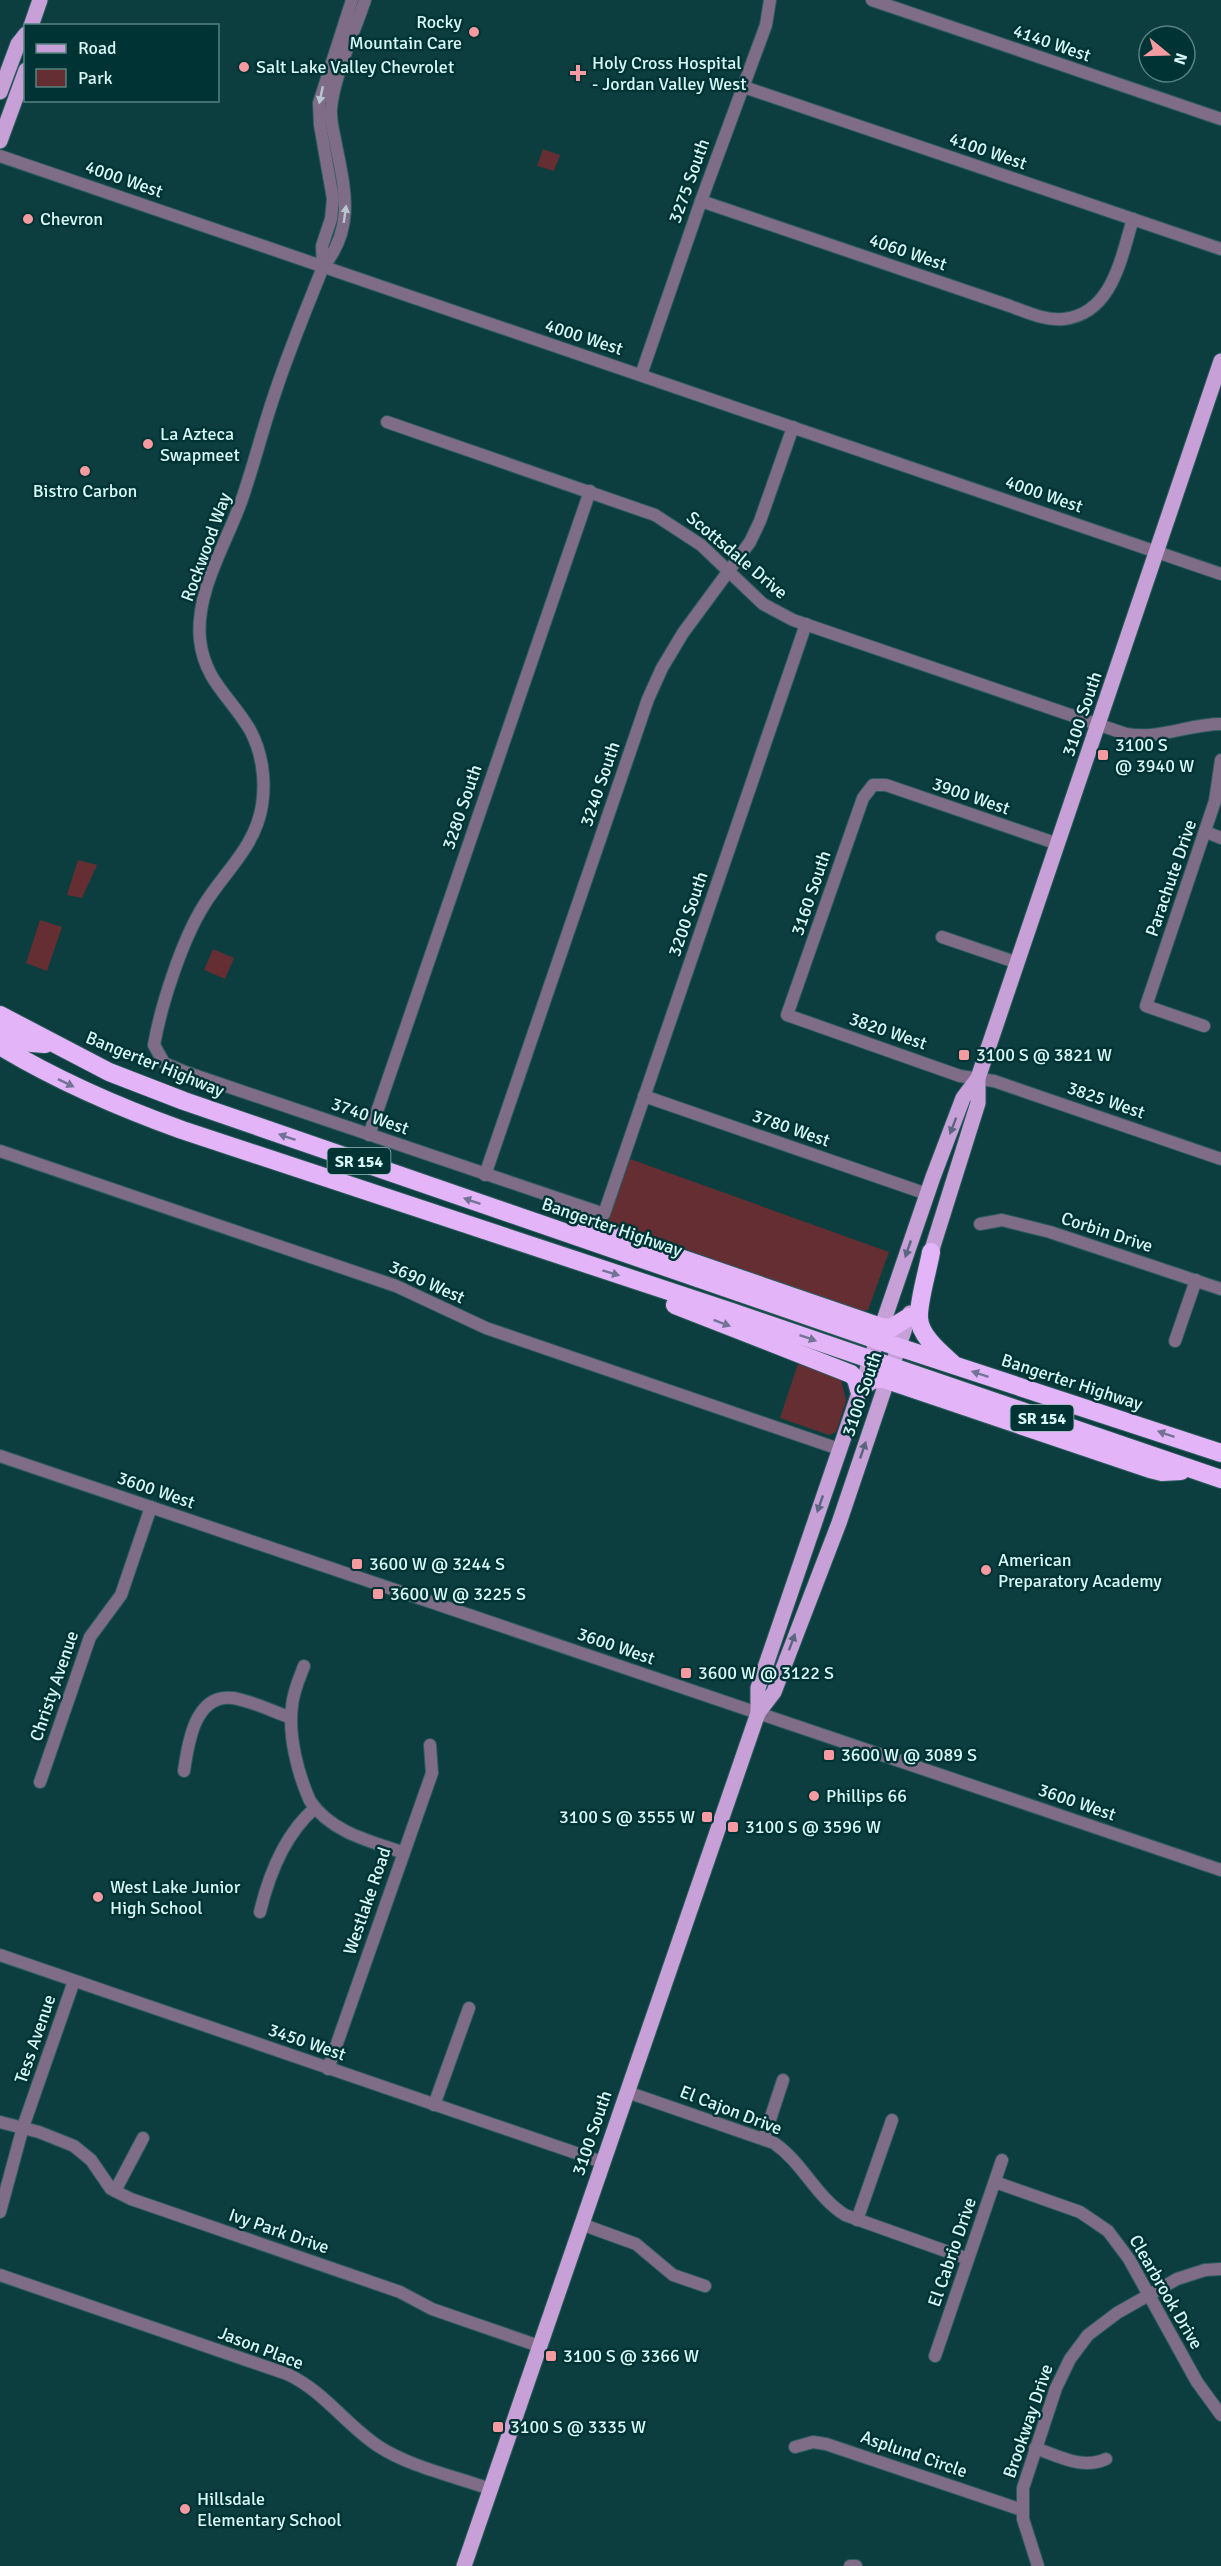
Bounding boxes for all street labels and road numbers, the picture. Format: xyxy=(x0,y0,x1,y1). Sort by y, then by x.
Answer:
street label: 4140 West xyxy=(1010,19,1094,67)
street label: 4100 West xyxy=(946,127,1030,175)
street label: 3275 South xyxy=(664,136,714,226)
street label: 4000 West xyxy=(82,155,166,203)
street label: 4060 West xyxy=(866,228,950,276)
street label: 4000 West xyxy=(542,314,626,360)
street label: 4000 West xyxy=(1002,470,1086,518)
street label: Rockwood Way xyxy=(176,489,236,605)
street label: Scottsdale Drive xyxy=(682,506,792,604)
street label: 3100 South xyxy=(1057,669,1107,759)
street label: 3240 South xyxy=(575,739,625,829)
street label: 3280 South xyxy=(437,762,487,852)
street label: 3900 West xyxy=(929,772,1013,820)
street label: Parachute Drive xyxy=(1141,817,1201,939)
street label: 3160 South xyxy=(786,848,836,938)
street label: 3200 South xyxy=(663,869,713,959)
street label: 3820 West xyxy=(846,1007,930,1055)
street label: Bangerter Highway xyxy=(83,1026,228,1102)
street label: 3825 West xyxy=(1064,1076,1148,1124)
street label: 3740 West xyxy=(328,1092,412,1140)
street label: 3780 West xyxy=(749,1104,833,1152)
road number: SR 154 xyxy=(328,1148,391,1174)
street label: Bangerter Highway xyxy=(539,1193,686,1262)
street label: Corbin Drive xyxy=(1058,1207,1156,1257)
street label: 3690 West xyxy=(386,1256,468,1308)
street label: 3100 South xyxy=(837,1349,887,1439)
street label: Bangerter Highway xyxy=(999,1349,1146,1415)
road number: SR 154 xyxy=(1010,1405,1074,1431)
street label: 3600 West xyxy=(114,1466,198,1514)
street label: 3600 West xyxy=(574,1622,658,1670)
street label: Christy Avenue xyxy=(25,1628,83,1744)
street label: 3600 West xyxy=(1035,1778,1119,1826)
street label: Westlake Road xyxy=(338,1844,396,1958)
street label: Tess Avenue xyxy=(10,1992,60,2086)
street label: 3450 West xyxy=(265,2018,349,2066)
street label: El Cajon Drive xyxy=(677,2080,785,2140)
street label: 3100 South xyxy=(567,2088,617,2178)
street label: El Cabrio Drive xyxy=(923,2194,981,2310)
street label: Ivy Park Drive xyxy=(226,2204,332,2258)
street label: Clearbrook Drive xyxy=(1124,2231,1208,2353)
street label: Jason Place xyxy=(215,2322,307,2374)
street label: Brookway Drive xyxy=(998,2361,1058,2481)
street label: Asplund Circle xyxy=(858,2425,970,2483)

